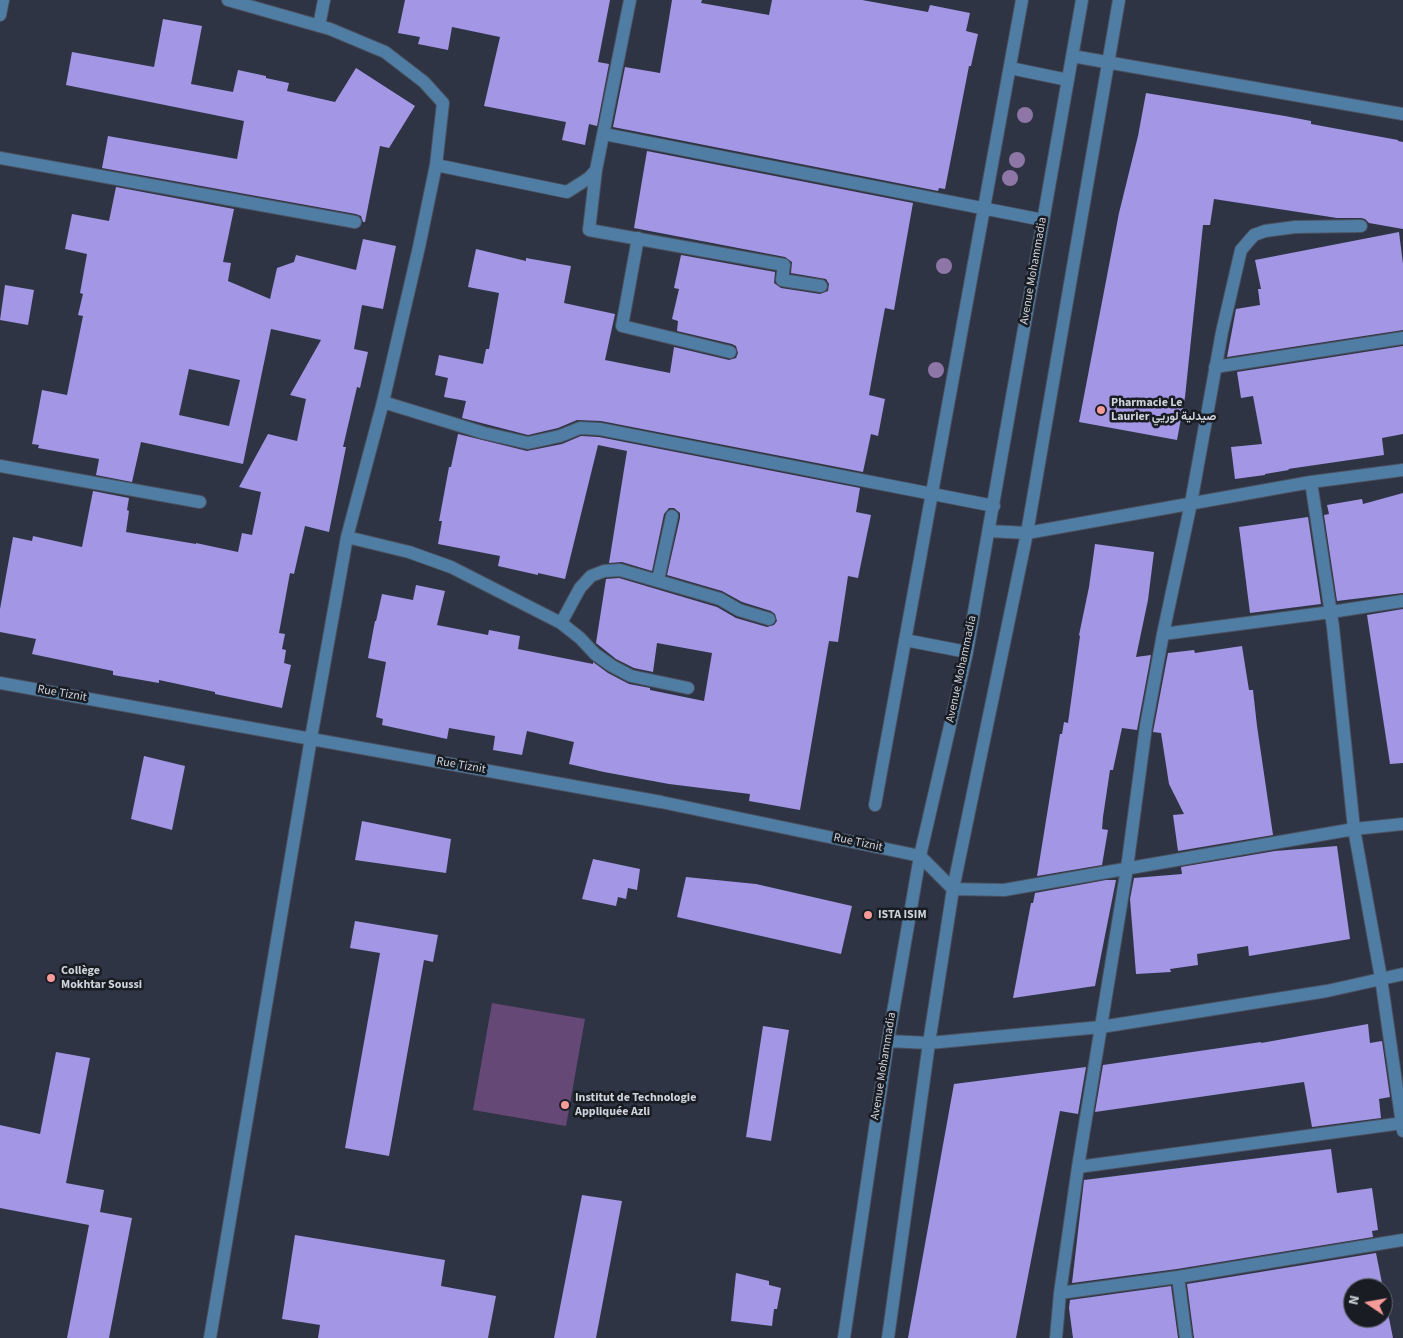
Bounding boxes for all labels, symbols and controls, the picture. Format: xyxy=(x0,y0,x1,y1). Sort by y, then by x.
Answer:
street label: Avenue Mohammadia xyxy=(1017,216,1051,326)
place label: Pharmacie Le Laurier صيدلية لوريي xyxy=(1111,396,1216,424)
marker: Pharmacie Le Laurier صيدلية لوريي xyxy=(1095,404,1107,416)
street label: Avenue Mohammadia xyxy=(944,614,980,724)
street label: Rue Tiznit xyxy=(36,683,88,705)
street label: Rue Tiznit xyxy=(435,755,487,777)
street label: Rue Tiznit xyxy=(832,831,884,855)
place label: ISTA ISIM xyxy=(878,908,927,922)
marker: ISTA ISIM xyxy=(862,909,874,921)
place label: Collège Mokhtar Soussi xyxy=(61,964,142,992)
marker: Collège Mokhtar Soussi xyxy=(45,972,57,984)
street label: Avenue Mohammadia xyxy=(868,1011,900,1121)
place label: Institut de Technologie Appliquée Azli xyxy=(575,1091,696,1119)
marker: Institut de Technologie Appliquée Azli xyxy=(559,1099,571,1111)
north arrow xyxy=(1343,1278,1393,1328)
text: N xyxy=(1344,1293,1365,1307)

